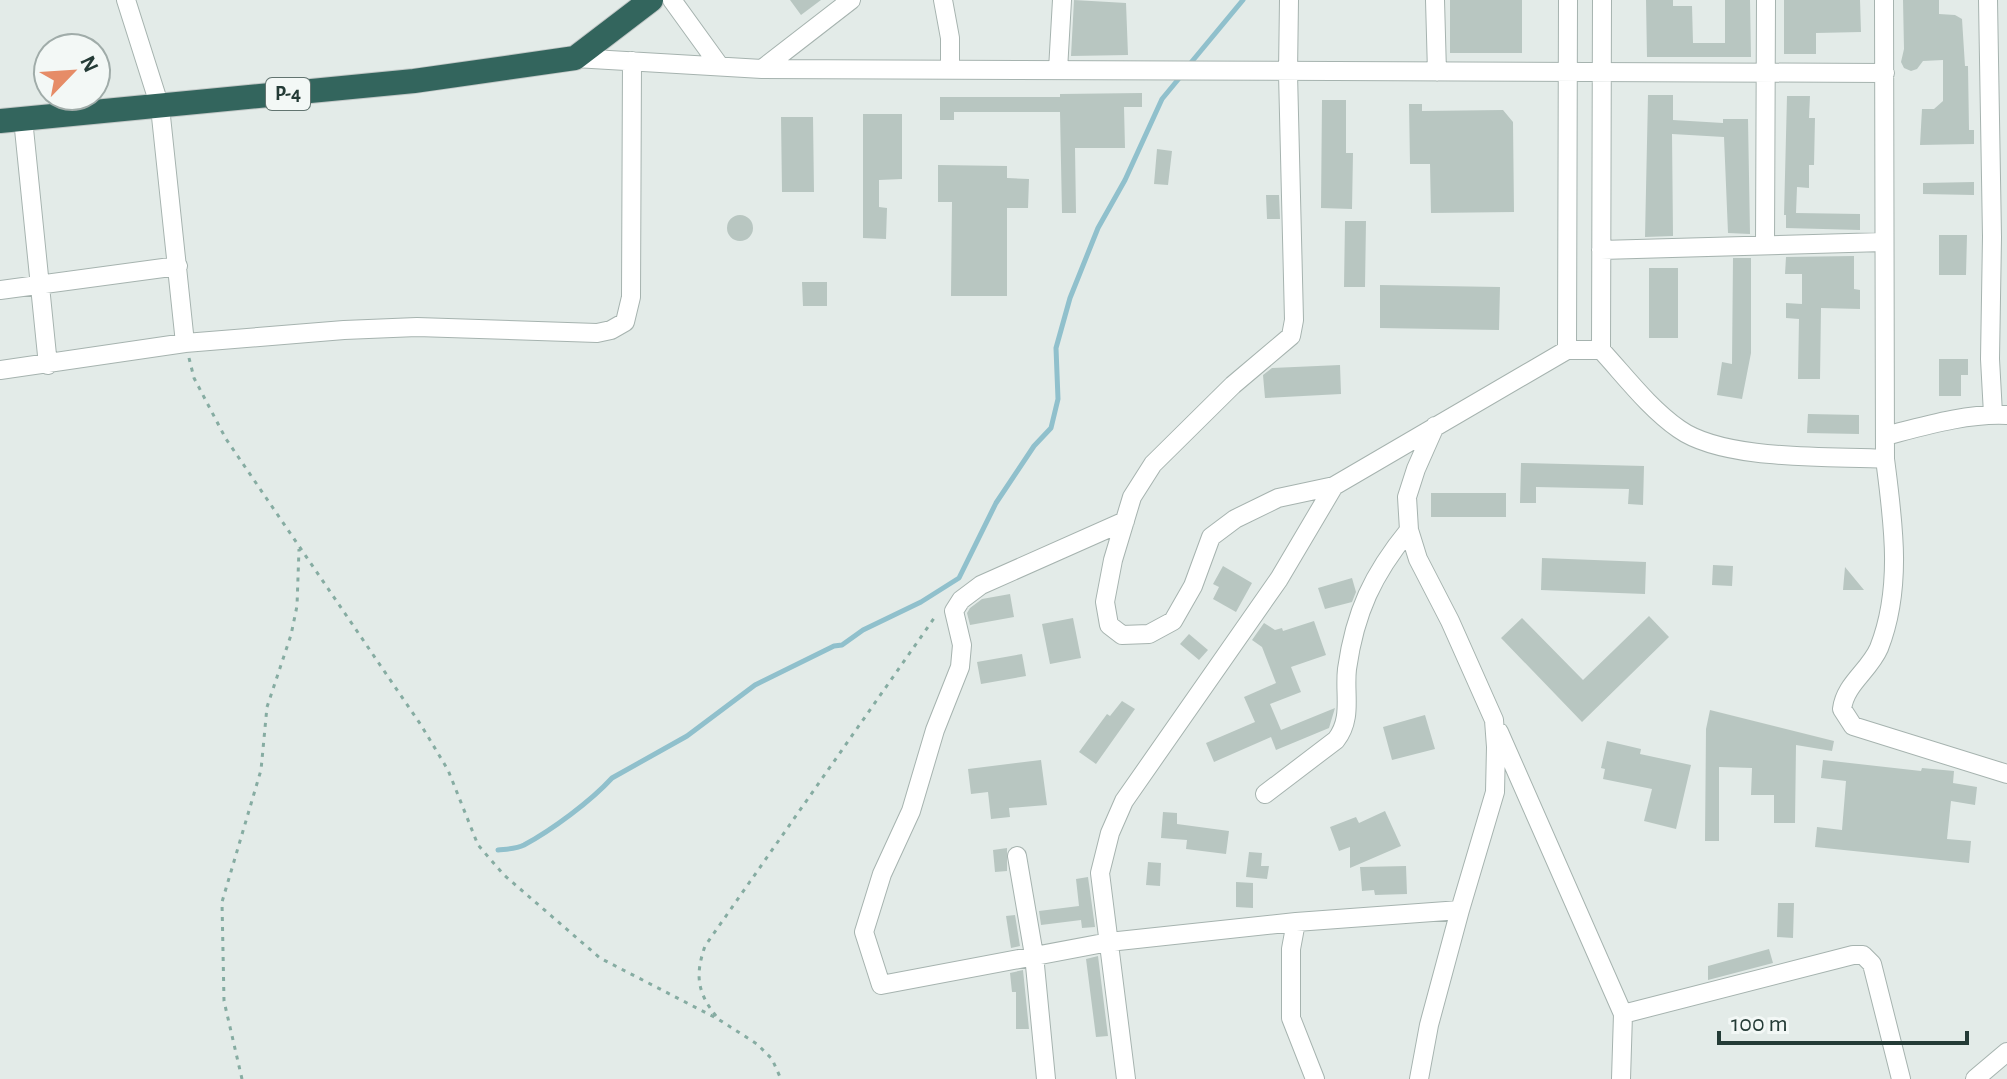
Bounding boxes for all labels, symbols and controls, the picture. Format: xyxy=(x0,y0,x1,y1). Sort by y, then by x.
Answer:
north arrow xyxy=(32,32,112,112)
text: N xyxy=(76,52,102,76)
road number: P-4 xyxy=(266,78,310,110)
scale bar xyxy=(1719,995,1967,1045)
text: 100 m xyxy=(1731,1012,1788,1036)

